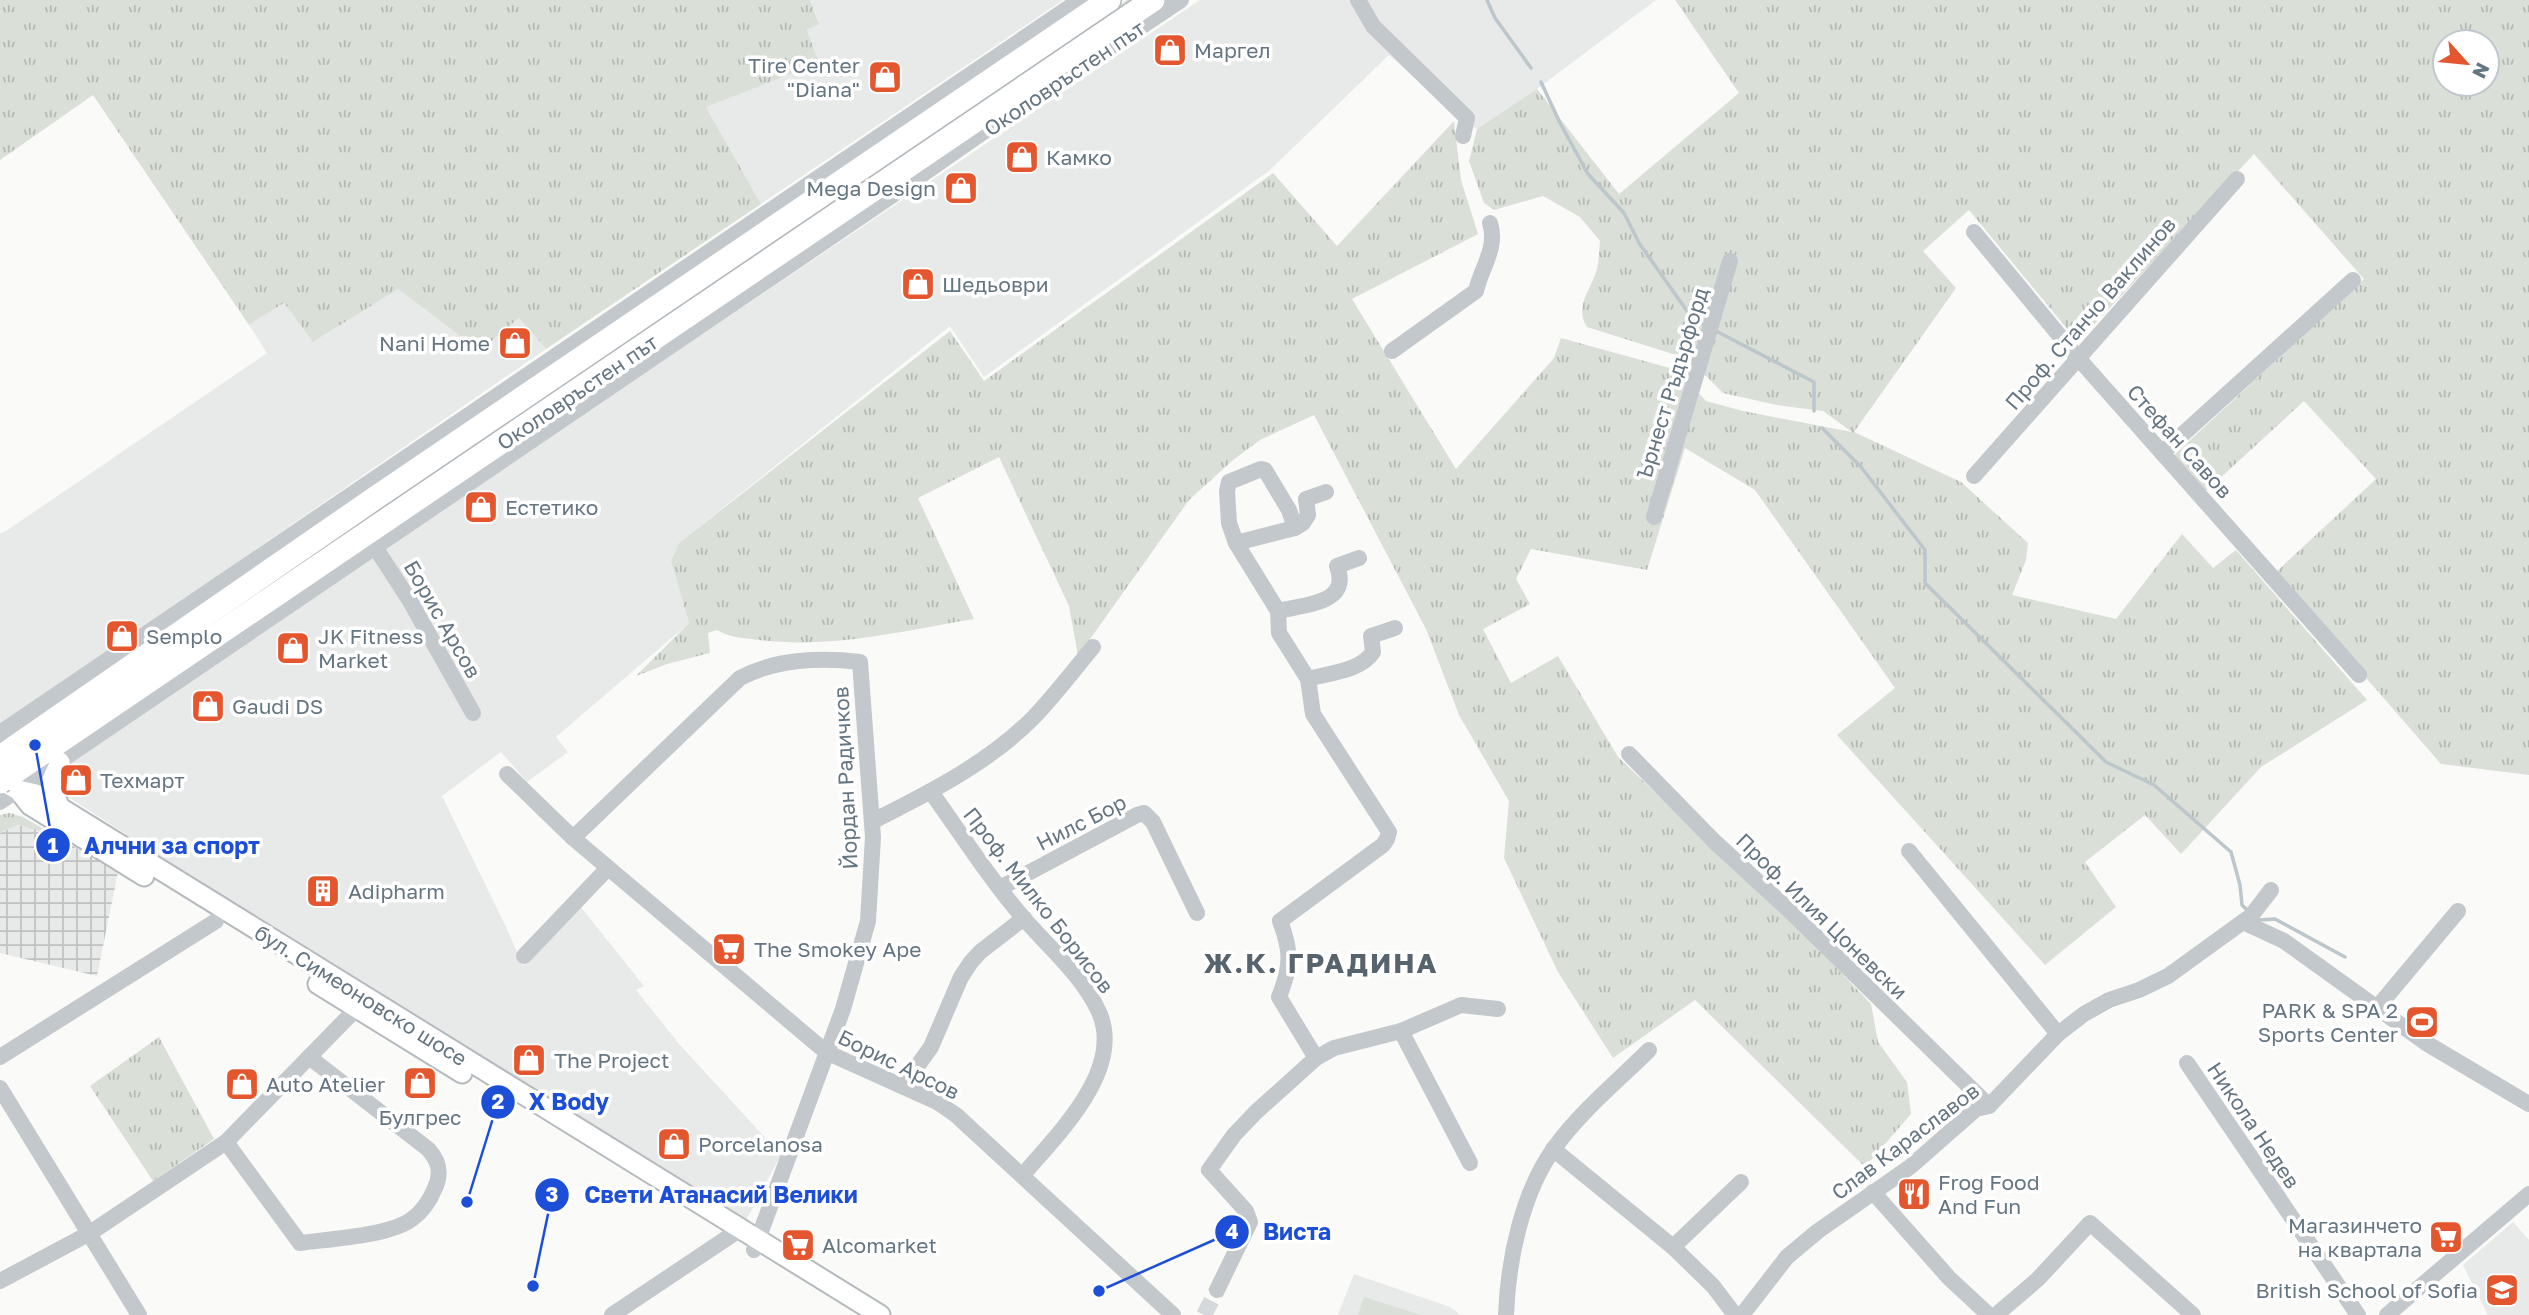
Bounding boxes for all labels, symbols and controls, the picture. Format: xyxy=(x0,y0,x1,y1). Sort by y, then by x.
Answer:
street label: Околовръстен път xyxy=(979,15,1149,141)
north arrow xyxy=(2431,28,2501,98)
shop icon: Маргел xyxy=(1151,31,1189,69)
place label: Маргел xyxy=(1194,37,1271,63)
place label: Tire Center "Diana" xyxy=(748,52,860,102)
shop icon: Tire Center "Diana" xyxy=(866,58,904,96)
text: N xyxy=(2468,59,2495,83)
shop icon: Камко xyxy=(1003,138,1041,176)
place label: Камко xyxy=(1046,144,1112,170)
shop icon: Mega Design xyxy=(942,169,980,207)
place label: Mega Design xyxy=(806,175,936,201)
street label: Проф. Станчо Ваклинов xyxy=(1999,211,2181,415)
shop icon: Шедьоври xyxy=(899,265,937,303)
place label: Шедьоври xyxy=(942,271,1048,297)
street label: Ърнест Ръдърфорд xyxy=(1630,284,1714,482)
shop icon: Nani Home xyxy=(496,324,534,362)
street label: Околовръстен път xyxy=(492,329,662,455)
place label: Nani Home xyxy=(379,330,490,356)
street label: Стефан Савов xyxy=(2122,379,2238,503)
shop icon: Естетико xyxy=(462,488,500,526)
place label: Естетико xyxy=(505,494,598,520)
street label: Борис Арсов xyxy=(399,555,487,683)
shop icon: Semplo xyxy=(103,617,141,655)
place label: Semplo xyxy=(146,623,222,649)
place label: JK Fitness Market xyxy=(318,623,423,673)
shop icon: JK Fitness Market xyxy=(274,629,312,667)
street label: Йордан Радичков xyxy=(827,686,863,870)
shop icon: Gaudi DS xyxy=(189,687,227,725)
place label: Gaudi DS xyxy=(232,693,323,719)
shop icon: Техмарт xyxy=(57,761,95,799)
place label: Техмарт xyxy=(100,767,184,793)
street label: Нилс Бор xyxy=(1032,788,1130,856)
street label: Проф. Милко Борисов xyxy=(958,802,1120,998)
callout: Алчни за спорт xyxy=(35,823,274,867)
street label: Проф. Илия Цоневски xyxy=(1731,828,1913,1004)
text: Алчни за спорт xyxy=(84,831,260,859)
text: 1 xyxy=(48,832,59,858)
building icon: Adipharm xyxy=(304,872,342,910)
place label: Adipharm xyxy=(348,878,445,904)
street label: бул. Симеоновско шосе xyxy=(250,919,472,1071)
supermarket icon: The Smokey Ape xyxy=(710,930,748,968)
place label: The Smokey Ape xyxy=(754,936,921,962)
district label: Ж.К. ГРАДИНА xyxy=(1204,946,1438,979)
place label: PARK & SPA 2 Sports Center xyxy=(2258,997,2398,1047)
sports icon: PARK & SPA 2 Sports Center xyxy=(2403,1003,2441,1041)
street label: Борис Арсов xyxy=(834,1023,964,1105)
shop icon: The Project xyxy=(510,1041,548,1079)
place label: The Project xyxy=(554,1047,669,1073)
street label: Никола Недев xyxy=(2202,1057,2306,1193)
shop icon: Булгрес xyxy=(401,1064,439,1102)
shop icon: Auto Atelier xyxy=(223,1065,261,1103)
place label: Auto Atelier xyxy=(266,1071,385,1097)
street label: Слав Караславов xyxy=(1826,1077,1984,1205)
callout: X Body xyxy=(480,1080,623,1124)
text: X Body xyxy=(529,1087,609,1115)
text: 2 xyxy=(492,1088,505,1114)
place label: Булгрес xyxy=(378,1104,462,1130)
shop icon: Porcelanosa xyxy=(655,1125,693,1163)
place label: Porcelanosa xyxy=(698,1131,823,1157)
place label: Frog Food And Fun xyxy=(1938,1169,2040,1219)
callout: Свети Атанасий Велики xyxy=(535,1173,871,1217)
restaurant icon: Frog Food And Fun xyxy=(1895,1175,1933,1213)
text: Свети Атанасий Велики xyxy=(584,1180,858,1208)
text: 3 xyxy=(546,1181,558,1207)
callout: Виста xyxy=(1214,1210,1345,1254)
place label: Магазинчето на квартала xyxy=(2288,1212,2422,1262)
text: Виста xyxy=(1263,1217,1331,1245)
text: 4 xyxy=(1225,1218,1239,1244)
supermarket icon: Магазинчето на квартала xyxy=(2427,1218,2465,1256)
supermarket icon: Alcomarket xyxy=(779,1226,817,1264)
place label: Alcomarket xyxy=(822,1232,937,1258)
school or university icon: British School of Sofia xyxy=(2483,1271,2521,1309)
place label: British School of Sofia xyxy=(2256,1277,2478,1303)

